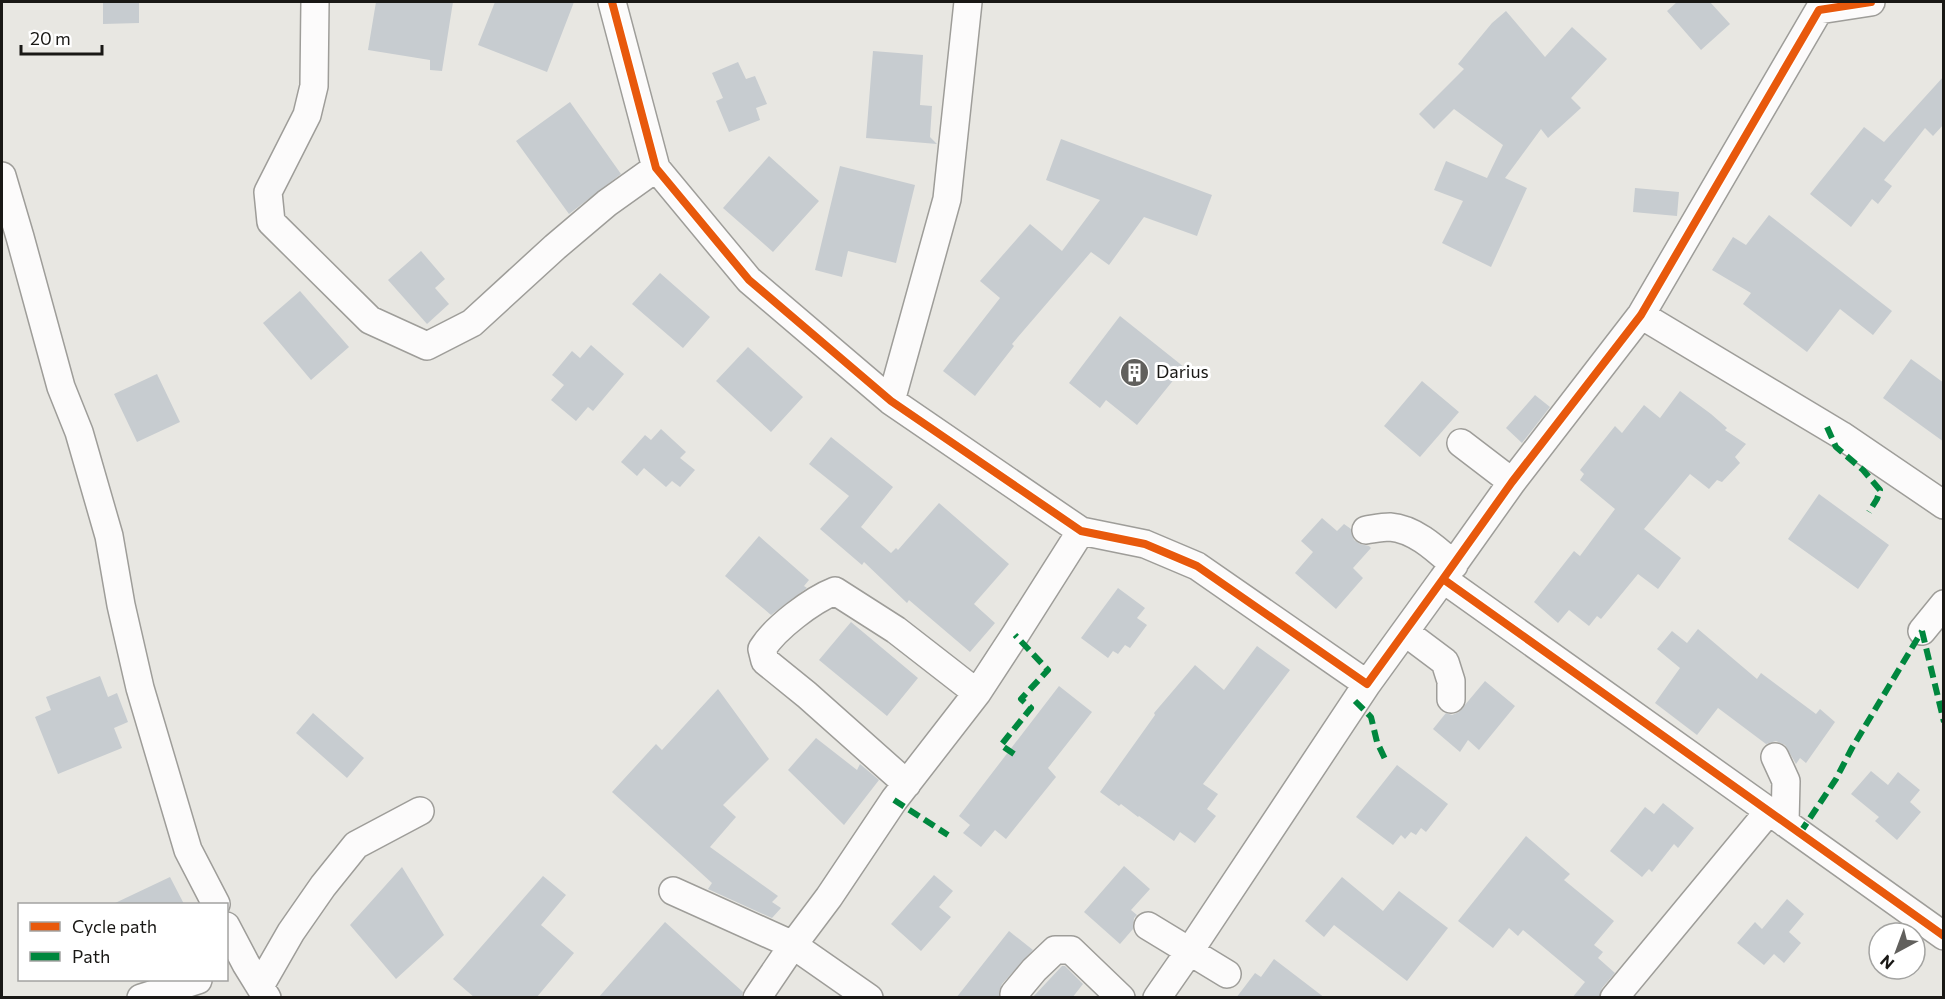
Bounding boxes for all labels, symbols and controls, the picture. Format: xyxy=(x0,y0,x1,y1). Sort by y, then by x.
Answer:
scale bar xyxy=(21,18,102,56)
text: 20 m xyxy=(30,27,71,49)
building icon: Darius xyxy=(1119,356,1151,388)
place label: Darius xyxy=(1156,360,1209,382)
legend xyxy=(18,903,228,981)
text: Cycle path xyxy=(72,915,157,937)
north arrow xyxy=(1867,921,1927,981)
text: Path xyxy=(72,945,110,967)
text: N xyxy=(1876,952,1898,974)

